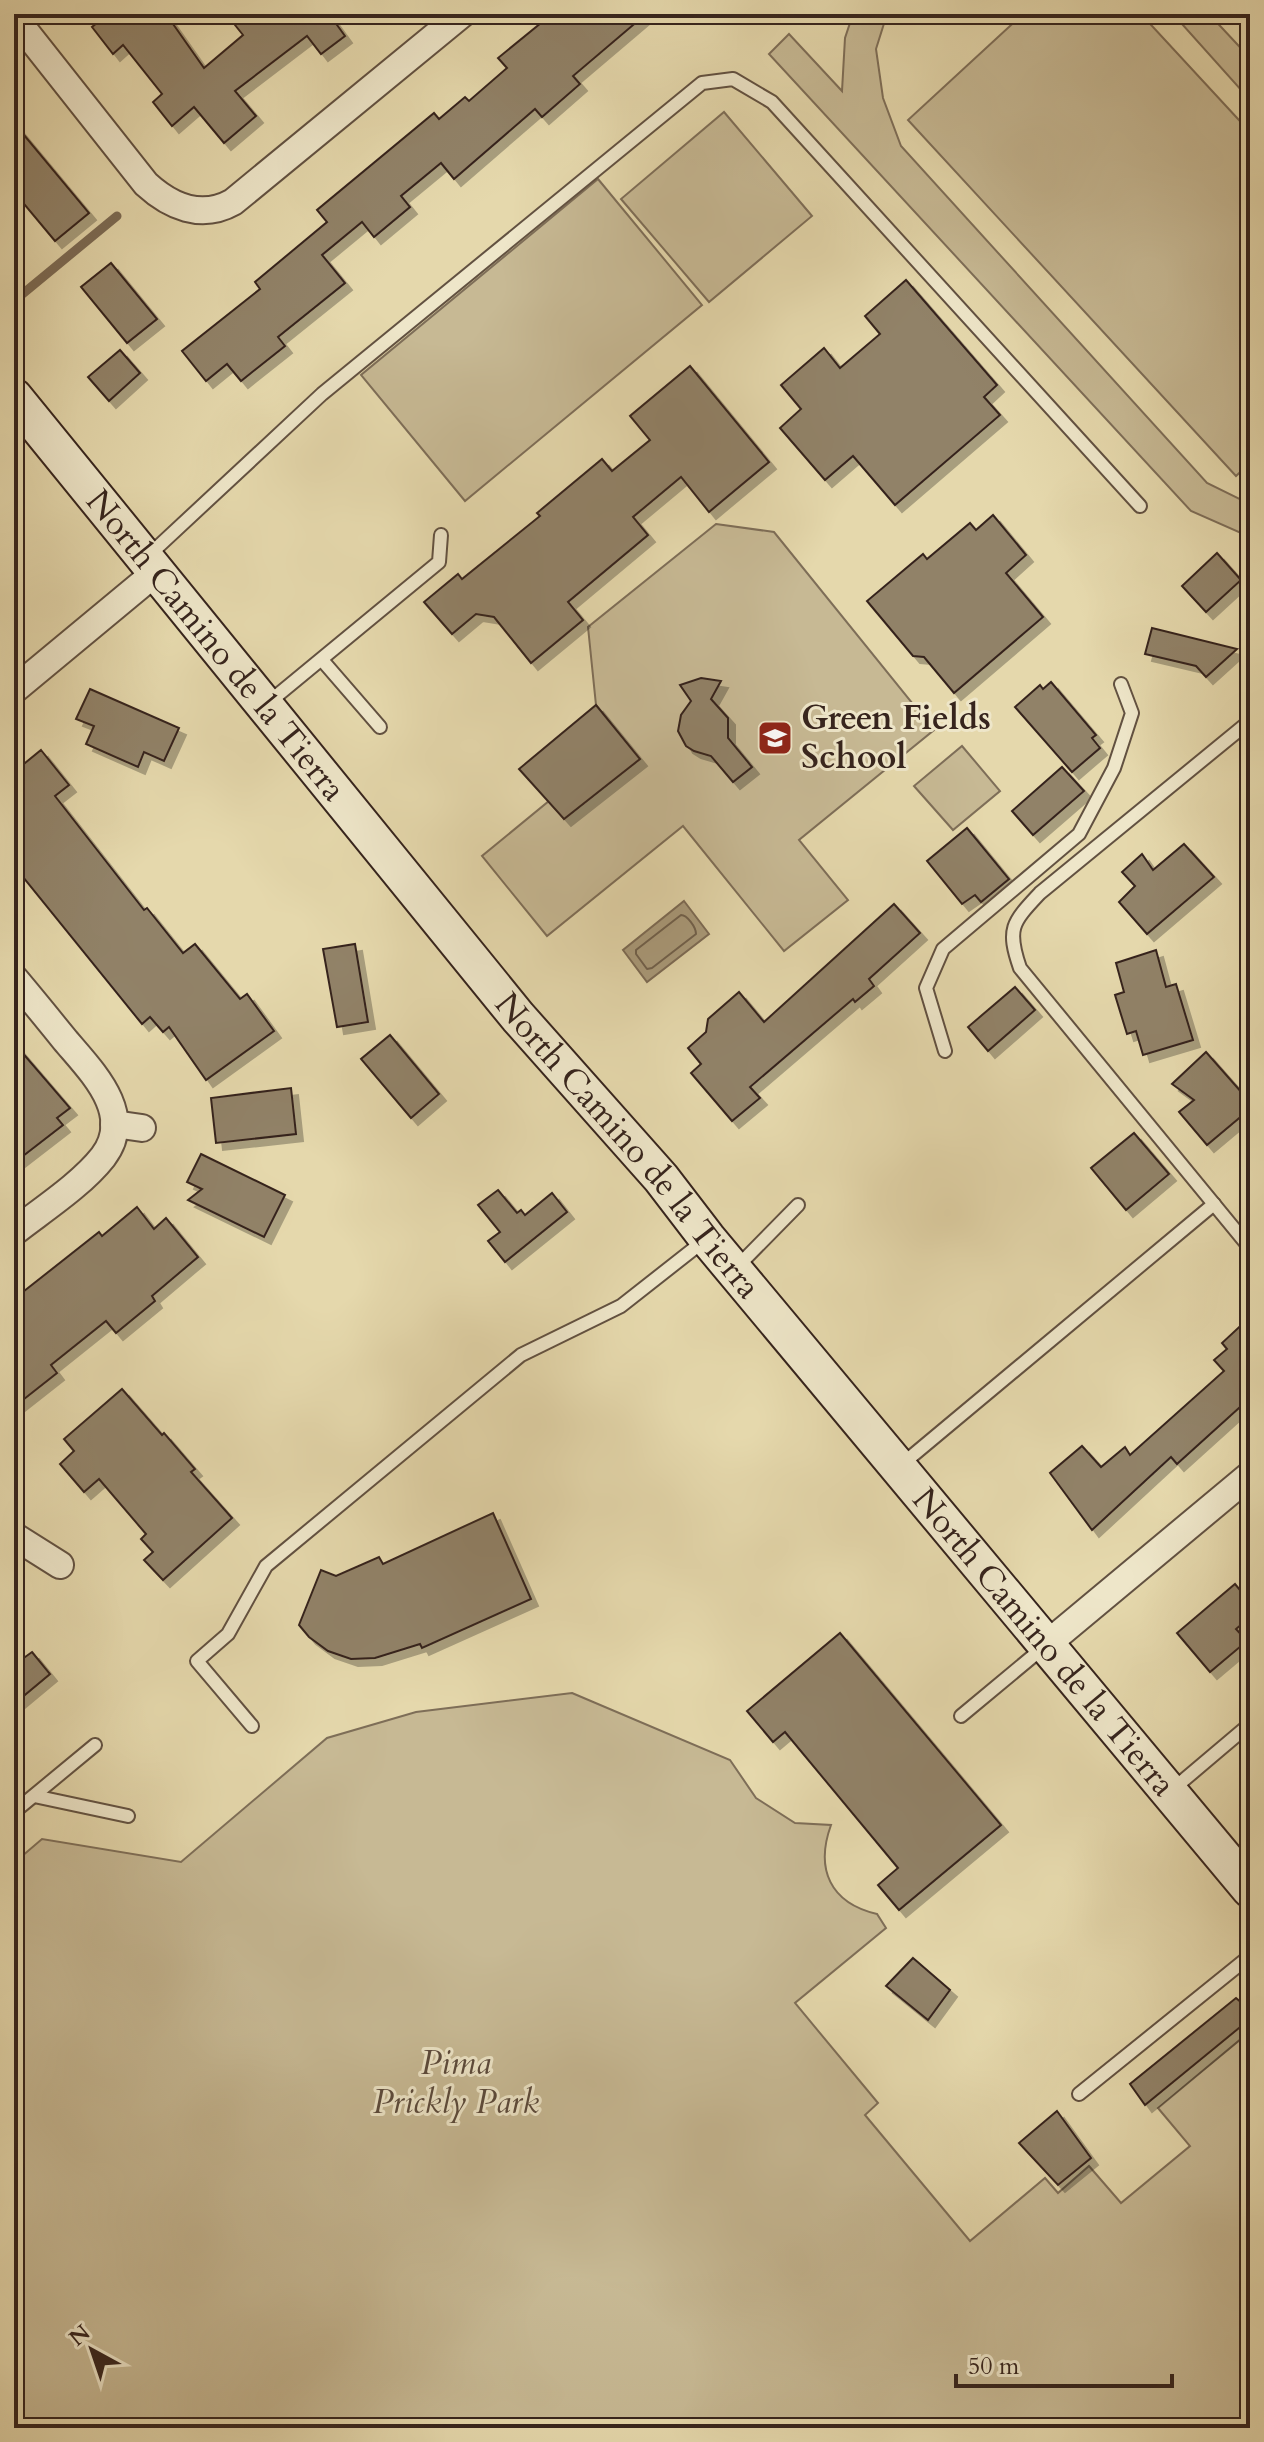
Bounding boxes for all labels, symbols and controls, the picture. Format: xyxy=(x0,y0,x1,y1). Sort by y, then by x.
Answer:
street label: North Camino de la Tierra xyxy=(75,480,357,811)
place label: Green Fields School xyxy=(801,695,991,780)
school or university icon: Green Fields School xyxy=(756,719,794,757)
street label: North Camino de la Tierra xyxy=(484,983,771,1309)
street label: North Camino de la Tierra xyxy=(902,1478,1186,1806)
park label: Pima Prickly Park xyxy=(373,2040,539,2125)
north arrow xyxy=(52,2310,132,2390)
text: N xyxy=(63,2318,97,2353)
scale bar xyxy=(956,2338,1172,2388)
text: 50 m xyxy=(968,2350,1020,2383)

